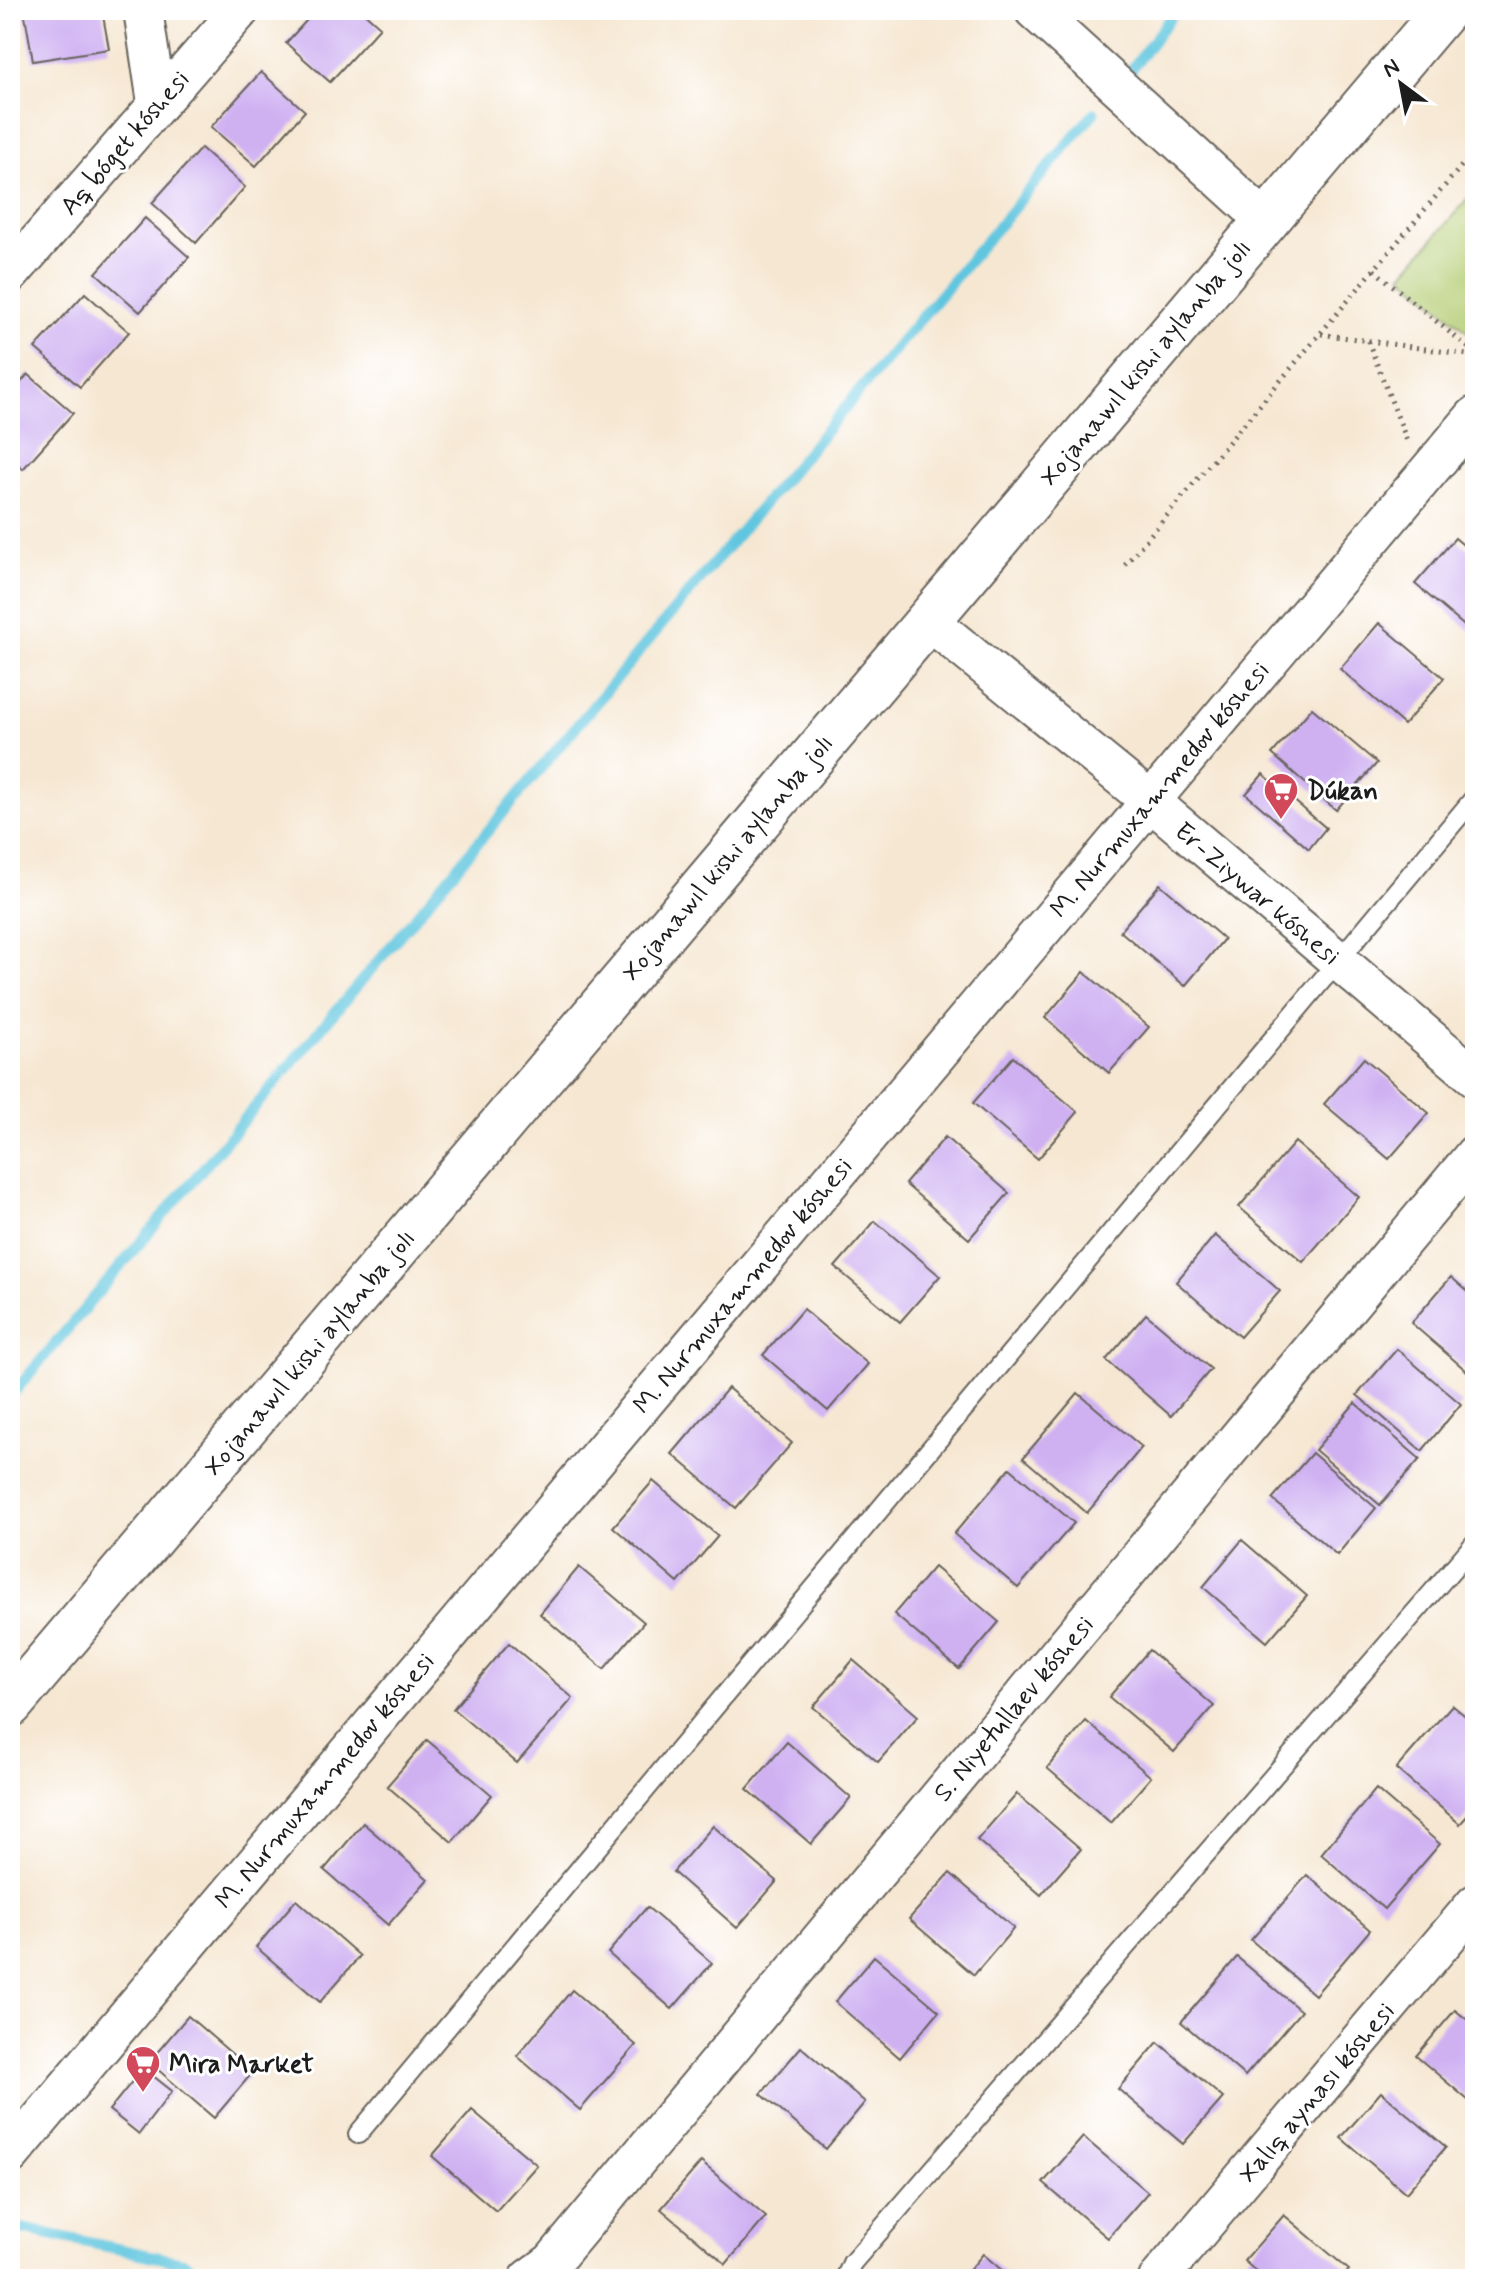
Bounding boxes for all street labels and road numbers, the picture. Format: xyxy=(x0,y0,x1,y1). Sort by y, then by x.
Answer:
street label: Aq bóget kóshesi xyxy=(53,64,198,223)
street label: Xojanawıl kishi aylanba jolı xyxy=(1033,233,1260,494)
street label: M. Nurmuxammedov kóshesi xyxy=(1043,655,1278,926)
street label: Xojanawıl kishi aylanba jolı xyxy=(615,728,842,989)
street label: Er-Ziywar kóshesi xyxy=(1167,815,1347,974)
street label: M. Nurmuxammedov kóshesi xyxy=(626,1151,861,1422)
street label: Xojanawıl kishi aylanba jolı xyxy=(197,1223,424,1484)
street label: S. Niyetullaev kóshesi xyxy=(927,1609,1102,1809)
street label: M. Nurmuxammedov kóshesi xyxy=(208,1646,443,1917)
street label: Xalıq aynası kóshesi xyxy=(1232,1996,1403,2191)

